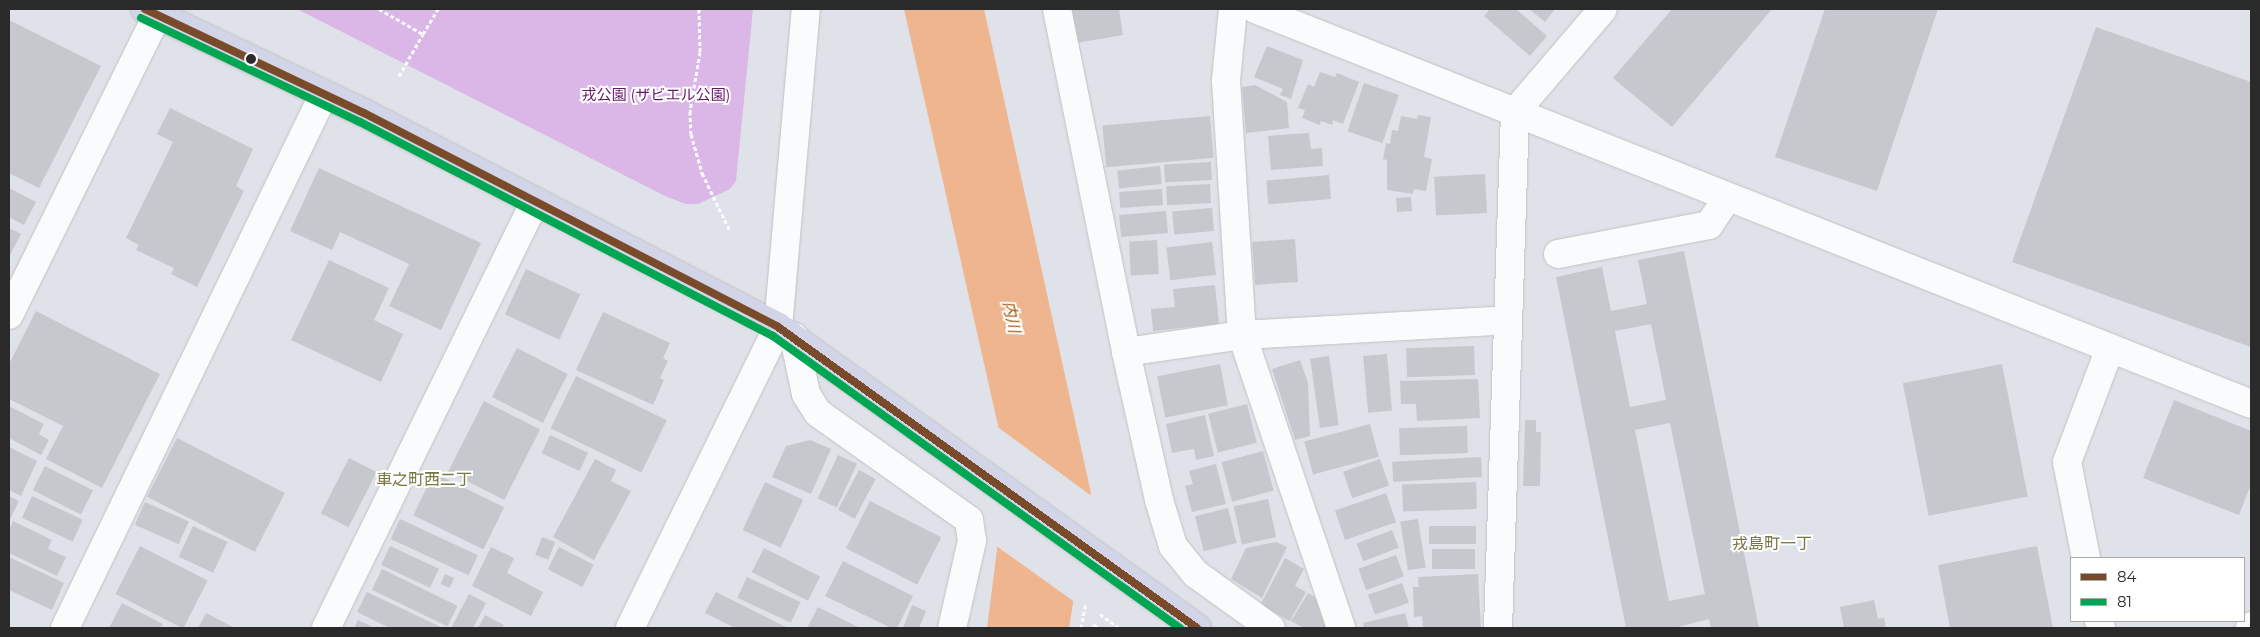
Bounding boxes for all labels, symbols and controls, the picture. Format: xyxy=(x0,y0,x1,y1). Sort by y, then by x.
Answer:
unlabelled marker xyxy=(246,54,256,64)
park label: 戎公園 (ザビエル公園) xyxy=(582,86,730,104)
water label: 内川 xyxy=(998,299,1024,335)
district label: 車之町西二丁 xyxy=(376,470,472,490)
district label: 戎島町一丁 xyxy=(1732,534,1812,554)
legend xyxy=(2070,557,2245,622)
text: 84 xyxy=(2117,567,2137,586)
text: 81 xyxy=(2117,592,2132,611)

